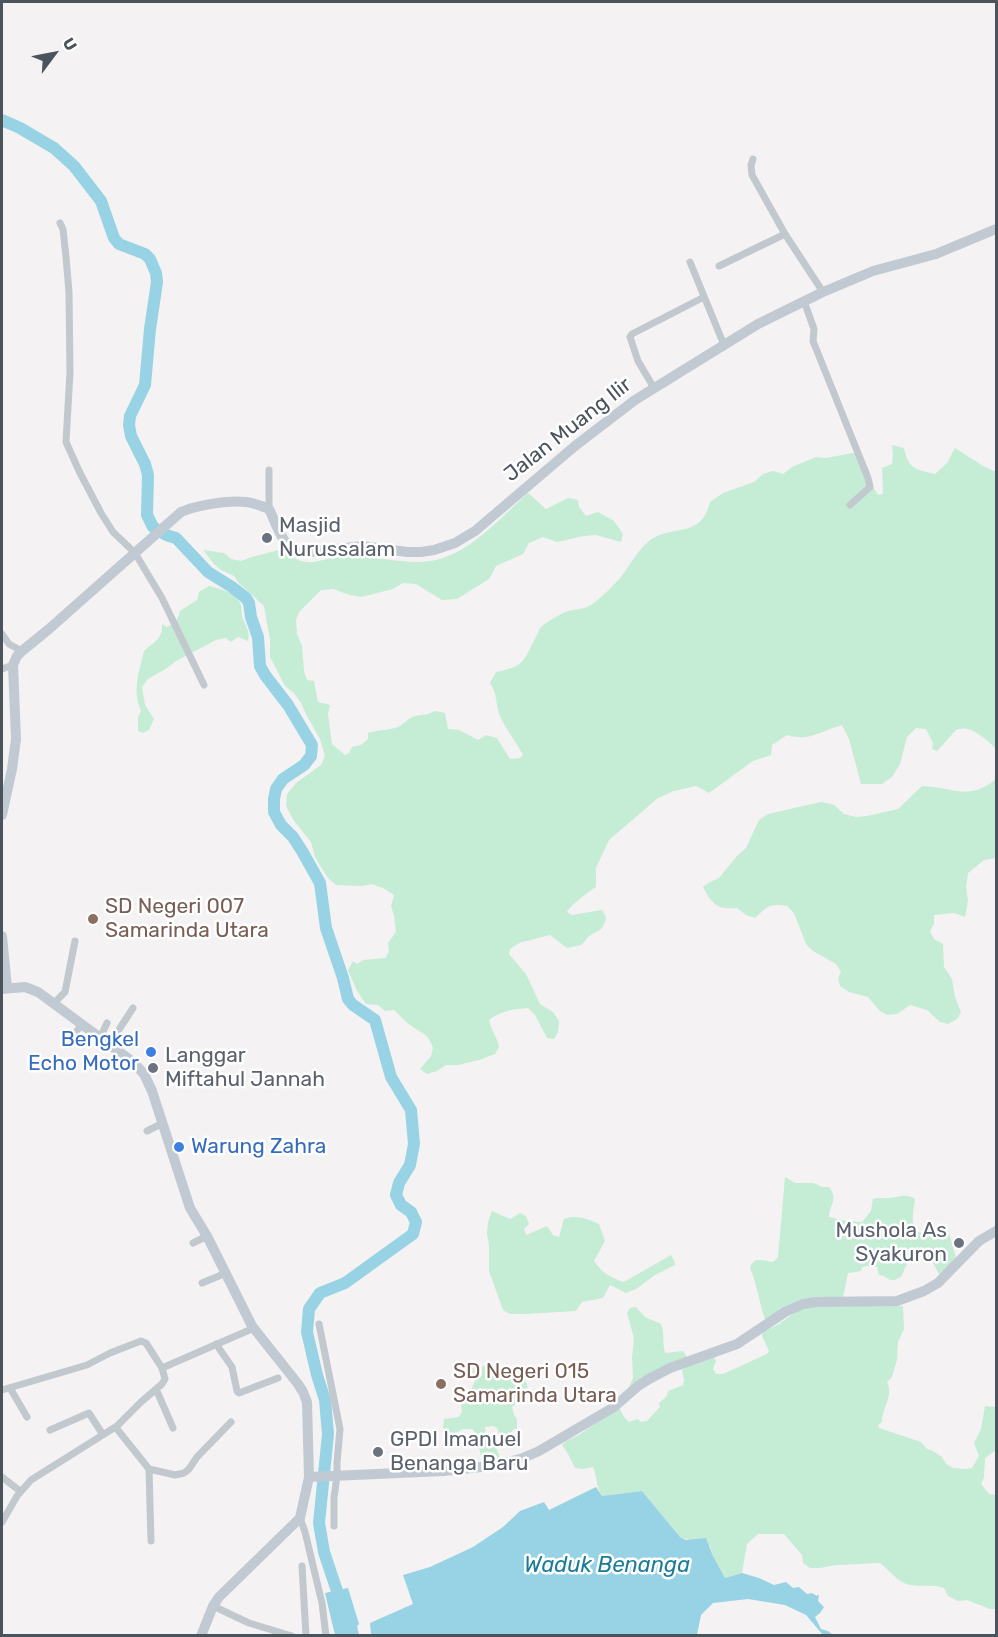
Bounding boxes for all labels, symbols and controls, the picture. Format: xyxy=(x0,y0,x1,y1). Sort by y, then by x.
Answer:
north arrow xyxy=(24,24,84,84)
text: U xyxy=(59,34,81,54)
street label: Jalan Muang Ilir xyxy=(499,372,637,488)
place label: Masjid Nurussalam xyxy=(279,513,395,563)
marker: Masjid Nurussalam xyxy=(260,531,274,545)
place label: SD Negeri 007 Samarinda Utara xyxy=(105,894,269,944)
marker: SD Negeri 007 Samarinda Utara xyxy=(86,912,100,926)
place label: Bengkel Echo Motor xyxy=(28,1027,139,1077)
place label: Langgar Miftahul Jannah xyxy=(165,1043,325,1093)
marker: Bengkel Echo Motor xyxy=(144,1045,158,1059)
marker: Langgar Miftahul Jannah xyxy=(146,1061,160,1075)
place label: Warung Zahra xyxy=(191,1134,326,1160)
marker: Warung Zahra xyxy=(172,1140,186,1154)
place label: Mushola As Syakuron xyxy=(836,1218,947,1268)
marker: Mushola As Syakuron xyxy=(952,1236,966,1250)
place label: SD Negeri 015 Samarinda Utara xyxy=(453,1359,617,1409)
marker: SD Negeri 015 Samarinda Utara xyxy=(434,1377,448,1391)
place label: GPDI Imanuel Benanga Baru xyxy=(390,1427,528,1477)
marker: GPDI Imanuel Benanga Baru xyxy=(371,1445,385,1459)
water label: Waduk Benanga xyxy=(524,1553,690,1579)

